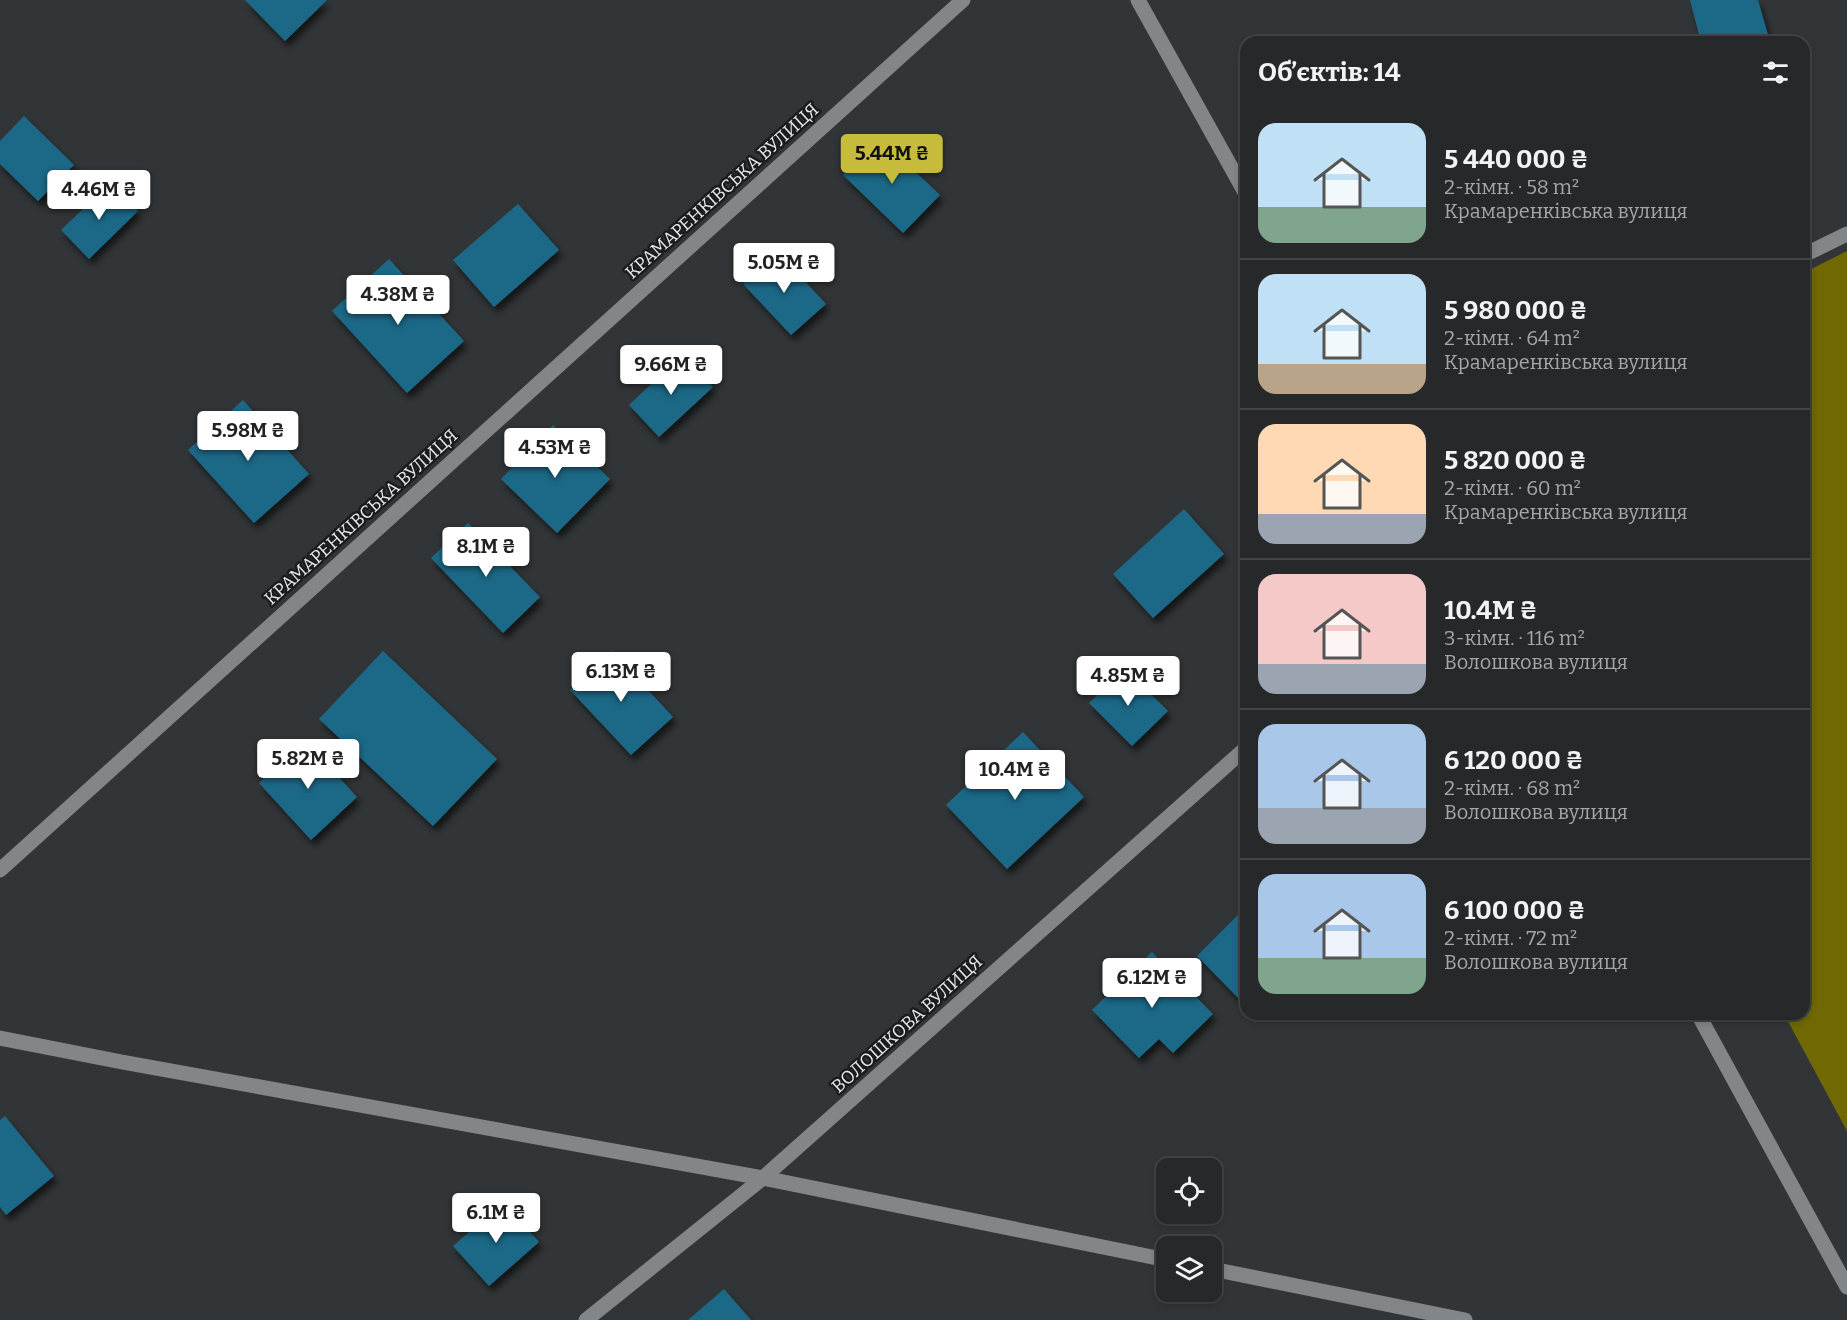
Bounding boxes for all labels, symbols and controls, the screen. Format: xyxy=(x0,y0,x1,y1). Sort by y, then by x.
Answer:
icon: filters xyxy=(1759,56,1792,89)
text: Об’єктів: 14 xyxy=(1258,57,1401,88)
street label: КРАМАРЕНКІВСЬКА ВУЛИЦЯ xyxy=(621,98,823,284)
pin: 5.44M ₴ xyxy=(837,134,947,185)
text: 5.44M ₴ xyxy=(855,141,929,165)
text: 5 440 000 ₴ xyxy=(1444,144,1588,175)
icon: home xyxy=(1306,147,1378,219)
pin: 4.46M ₴ xyxy=(44,170,154,221)
text: 2-кімн. · 58 m² xyxy=(1444,175,1579,199)
text: 4.46M ₴ xyxy=(61,177,137,201)
text: Крамаренківська вулиця xyxy=(1444,199,1688,223)
pin: 5.05M ₴ xyxy=(729,243,839,294)
text: 5.05M ₴ xyxy=(747,250,821,274)
pin: 4.38M ₴ xyxy=(343,275,453,326)
text: 4.38M ₴ xyxy=(361,282,436,306)
text: 5 980 000 ₴ xyxy=(1444,295,1587,326)
icon: home xyxy=(1306,298,1378,370)
text: 2-кімн. · 64 m² xyxy=(1444,326,1580,350)
pin: 9.66M ₴ xyxy=(616,345,726,396)
text: Крамаренківська вулиця xyxy=(1444,350,1688,374)
text: 9.66M ₴ xyxy=(634,352,708,376)
pin: 5.98M ₴ xyxy=(193,411,303,462)
text: 5.98M ₴ xyxy=(211,418,285,442)
street label: КРАМАРЕНКІВСЬКА ВУЛИЦЯ xyxy=(260,424,462,610)
pin: 4.53M ₴ xyxy=(500,428,610,479)
text: 4.53M ₴ xyxy=(518,435,592,459)
text: 5 820 000 ₴ xyxy=(1444,445,1587,476)
icon: home xyxy=(1306,448,1378,520)
text: 2-кімн. · 60 m² xyxy=(1444,476,1581,500)
text: Крамаренківська вулиця xyxy=(1444,500,1688,524)
pin: 8.1M ₴ xyxy=(437,527,535,578)
text: 8.1M ₴ xyxy=(456,534,516,558)
text: 10.4M ₴ xyxy=(1444,595,1537,626)
icon: home xyxy=(1306,598,1378,670)
text: 3-кімн. · 116 m² xyxy=(1444,626,1585,650)
text: Волошкова вулиця xyxy=(1444,650,1628,674)
pin: 6.13M ₴ xyxy=(566,652,676,703)
pin: 4.85M ₴ xyxy=(1073,656,1183,707)
text: 6.13M ₴ xyxy=(586,659,656,683)
text: 4.85M ₴ xyxy=(1091,663,1165,687)
pin: 5.82M ₴ xyxy=(253,739,363,790)
text: 6 120 000 ₴ xyxy=(1444,745,1583,776)
text: 5.82M ₴ xyxy=(271,746,345,770)
icon: home xyxy=(1306,748,1378,820)
pin: 10.4M ₴ xyxy=(960,750,1070,801)
text: 10.4M ₴ xyxy=(979,757,1051,781)
text: 2-кімн. · 68 m² xyxy=(1444,776,1580,800)
text: Волошкова вулиця xyxy=(1444,800,1628,824)
text: 6 100 000 ₴ xyxy=(1444,895,1585,926)
icon: home xyxy=(1306,898,1378,970)
text: 2-кімн. · 72 m² xyxy=(1444,926,1577,950)
text: Волошкова вулиця xyxy=(1444,950,1628,974)
street label: ВОЛОШКОВА ВУЛИЦЯ xyxy=(827,951,987,1097)
pin: 6.12M ₴ xyxy=(1097,958,1207,1009)
text: 6.12M ₴ xyxy=(1117,965,1188,989)
map controls xyxy=(1156,1158,1222,1302)
button: locate xyxy=(1156,1158,1222,1224)
pin: 6.1M ₴ xyxy=(447,1193,545,1244)
text: 6.1M ₴ xyxy=(466,1200,526,1224)
button: layers xyxy=(1156,1236,1222,1302)

